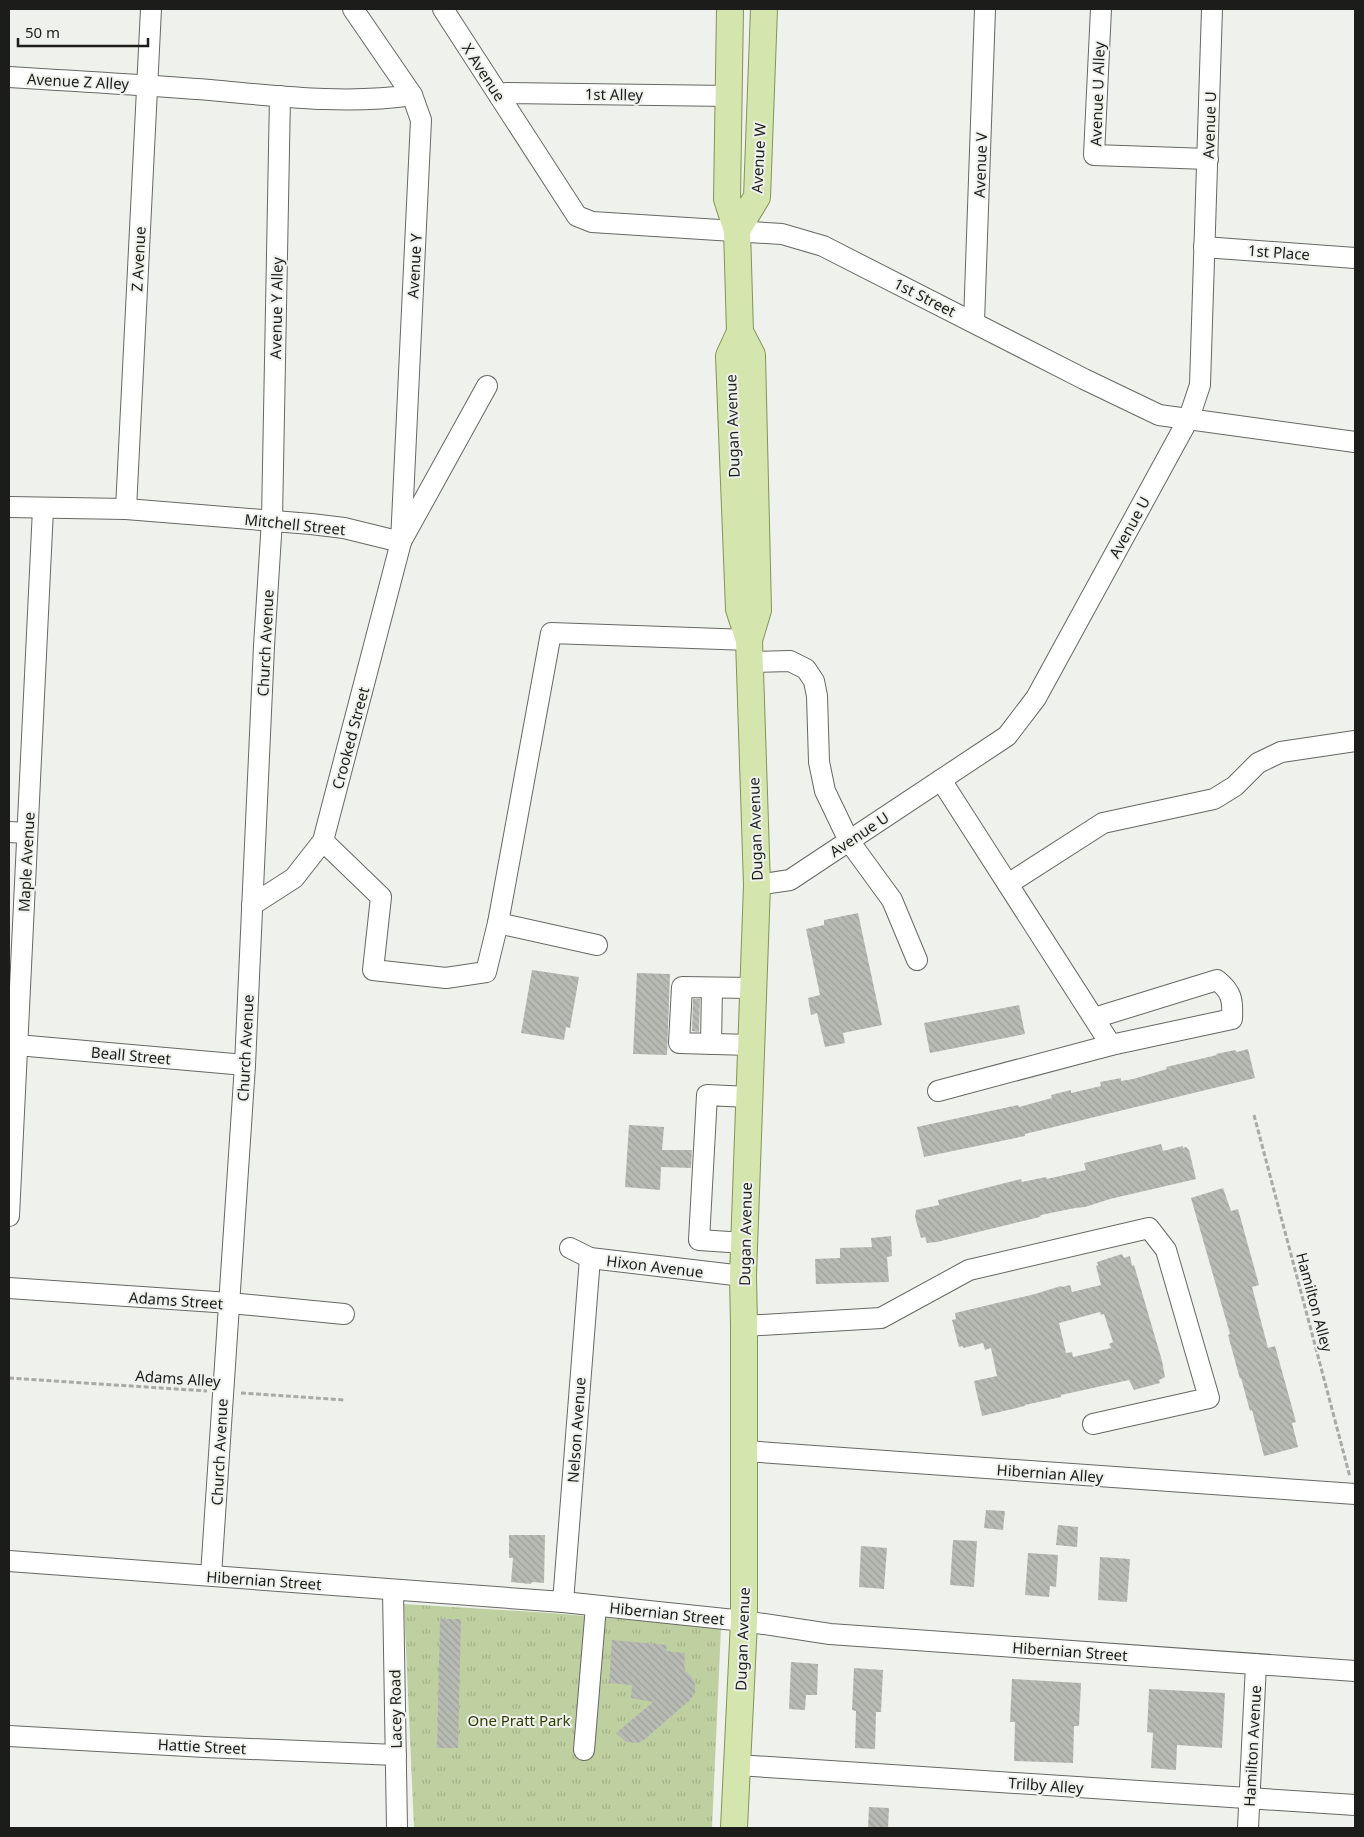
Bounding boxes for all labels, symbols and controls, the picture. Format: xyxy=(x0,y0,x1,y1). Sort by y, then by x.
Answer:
scale bar xyxy=(18,15,148,47)
text: 50 m xyxy=(25,22,60,42)
street label: X Avenue xyxy=(458,39,510,105)
street label: Avenue U Alley xyxy=(1085,41,1109,147)
street label: Avenue Z Alley xyxy=(26,68,130,94)
street label: 1st Alley xyxy=(585,83,644,105)
street label: Avenue U xyxy=(1198,91,1220,159)
street label: Avenue W xyxy=(746,122,770,194)
street label: Avenue V xyxy=(969,132,991,198)
street label: Z Avenue xyxy=(126,226,150,292)
street label: Avenue Y xyxy=(402,232,426,299)
street label: 1st Place xyxy=(1247,240,1311,264)
street label: Avenue Y Alley xyxy=(265,256,287,359)
street label: 1st Street xyxy=(891,273,960,321)
street label: Dugan Avenue xyxy=(720,374,744,478)
street label: Avenue U xyxy=(1104,493,1154,561)
street label: Mitchell Street xyxy=(244,509,347,539)
street label: Church Avenue xyxy=(252,589,278,697)
street label: Crooked Street xyxy=(327,684,373,791)
street label: Dugan Avenue xyxy=(743,777,767,881)
street label: Avenue U xyxy=(825,807,893,861)
street label: Maple Avenue xyxy=(13,811,39,913)
street label: Church Avenue xyxy=(232,994,258,1102)
street label: Beall Street xyxy=(90,1042,172,1069)
street label: Dugan Avenue xyxy=(734,1182,756,1286)
street label: Hixon Avenue xyxy=(605,1250,705,1282)
street label: Hamilton Alley xyxy=(1292,1250,1338,1354)
street label: Adams Street xyxy=(128,1287,224,1313)
street label: Adams Alley xyxy=(135,1365,222,1391)
street label: Nelson Avenue xyxy=(562,1377,590,1483)
street label: Church Avenue xyxy=(206,1398,232,1506)
street label: Hibernian Alley xyxy=(996,1459,1104,1487)
street label: Hibernian Street xyxy=(206,1566,323,1594)
street label: Dugan Avenue xyxy=(730,1587,754,1691)
street label: Hibernian Street xyxy=(609,1597,726,1629)
street label: Hibernian Street xyxy=(1012,1637,1129,1665)
street label: Lacey Road xyxy=(384,1669,406,1749)
street label: Hamilton Avenue xyxy=(1239,1685,1265,1807)
park label: One Pratt Park xyxy=(467,1710,571,1730)
street label: Hattie Street xyxy=(157,1734,247,1758)
street label: Trilby Alley xyxy=(1008,1772,1085,1798)

